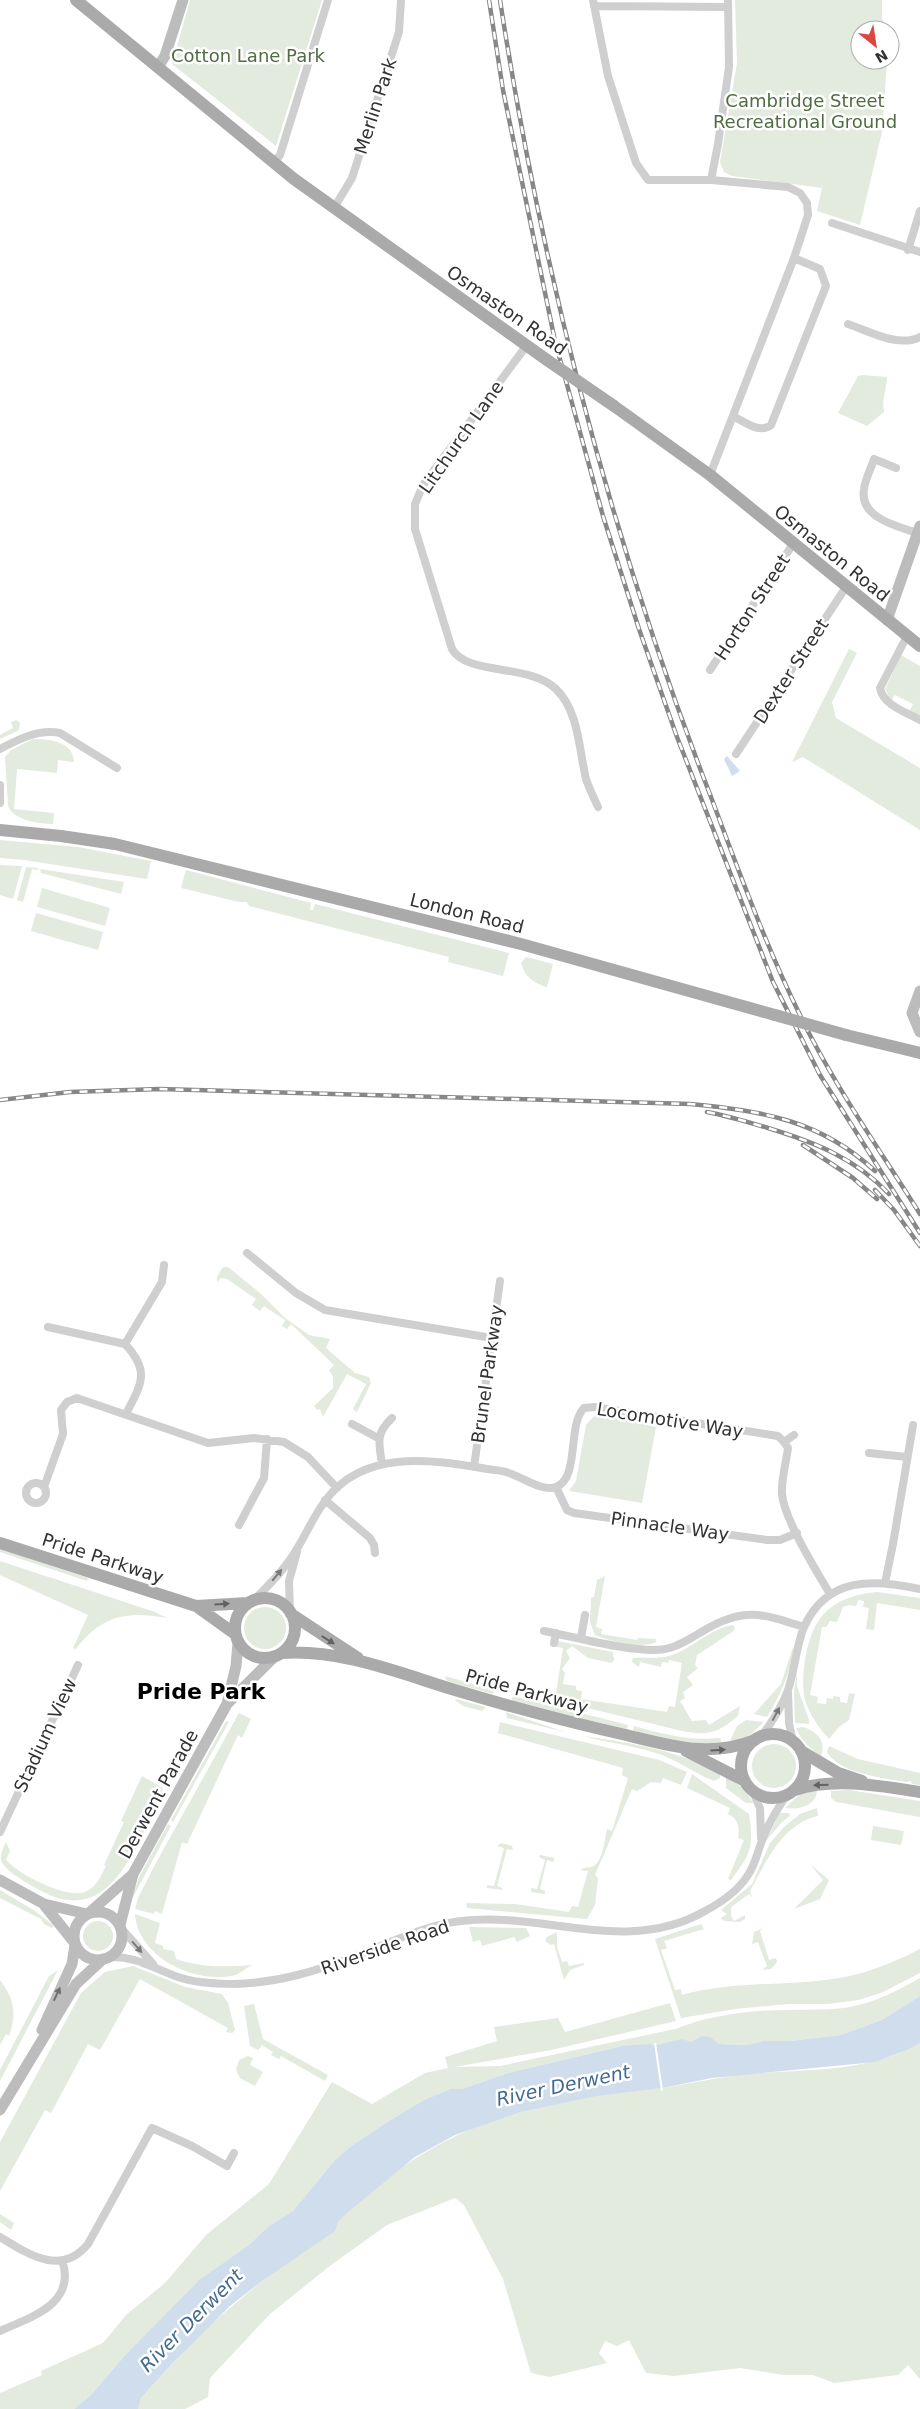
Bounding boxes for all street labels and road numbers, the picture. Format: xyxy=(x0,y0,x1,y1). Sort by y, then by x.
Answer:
street label: Merlin Park xyxy=(350,55,401,157)
street label: Osmaston Road xyxy=(443,261,571,359)
street label: Litchurch Lane xyxy=(414,377,508,497)
street label: Osmaston Road xyxy=(770,500,894,606)
street label: Horton Street xyxy=(710,550,794,664)
street label: Dexter Street xyxy=(749,614,833,728)
street label: London Road xyxy=(408,889,526,937)
street label: Brunel Parkway xyxy=(467,1303,507,1445)
street label: Locomotive Way xyxy=(595,1398,745,1442)
street label: Pinnacle Way xyxy=(609,1507,731,1545)
street label: Pride Parkway xyxy=(40,1528,167,1588)
street label: Pride Parkway xyxy=(463,1664,591,1718)
street label: Stadium View xyxy=(9,1675,81,1795)
street label: Derwent Parade xyxy=(114,1726,202,1862)
street label: Riverside Road xyxy=(318,1915,452,1979)

